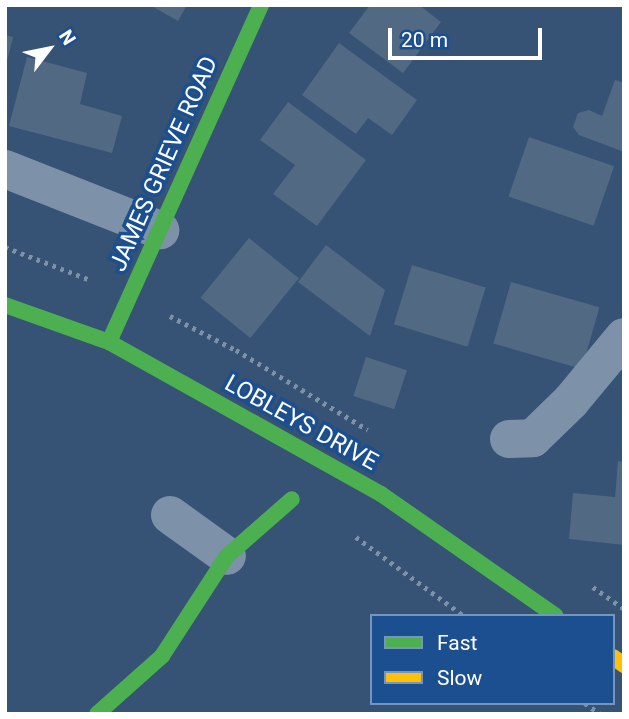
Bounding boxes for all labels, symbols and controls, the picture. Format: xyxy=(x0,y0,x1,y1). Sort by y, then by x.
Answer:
north arrow xyxy=(14,14,84,84)
scale bar xyxy=(391,14,545,58)
text: N xyxy=(54,26,81,49)
text: 20 m xyxy=(401,28,448,52)
street label: JAMES GRIEVE ROAD xyxy=(104,52,224,276)
street label: LOBLEYS DRIVE xyxy=(219,369,383,477)
legend xyxy=(370,614,615,705)
text: Fast xyxy=(437,631,477,655)
text: Slow xyxy=(437,666,482,690)

